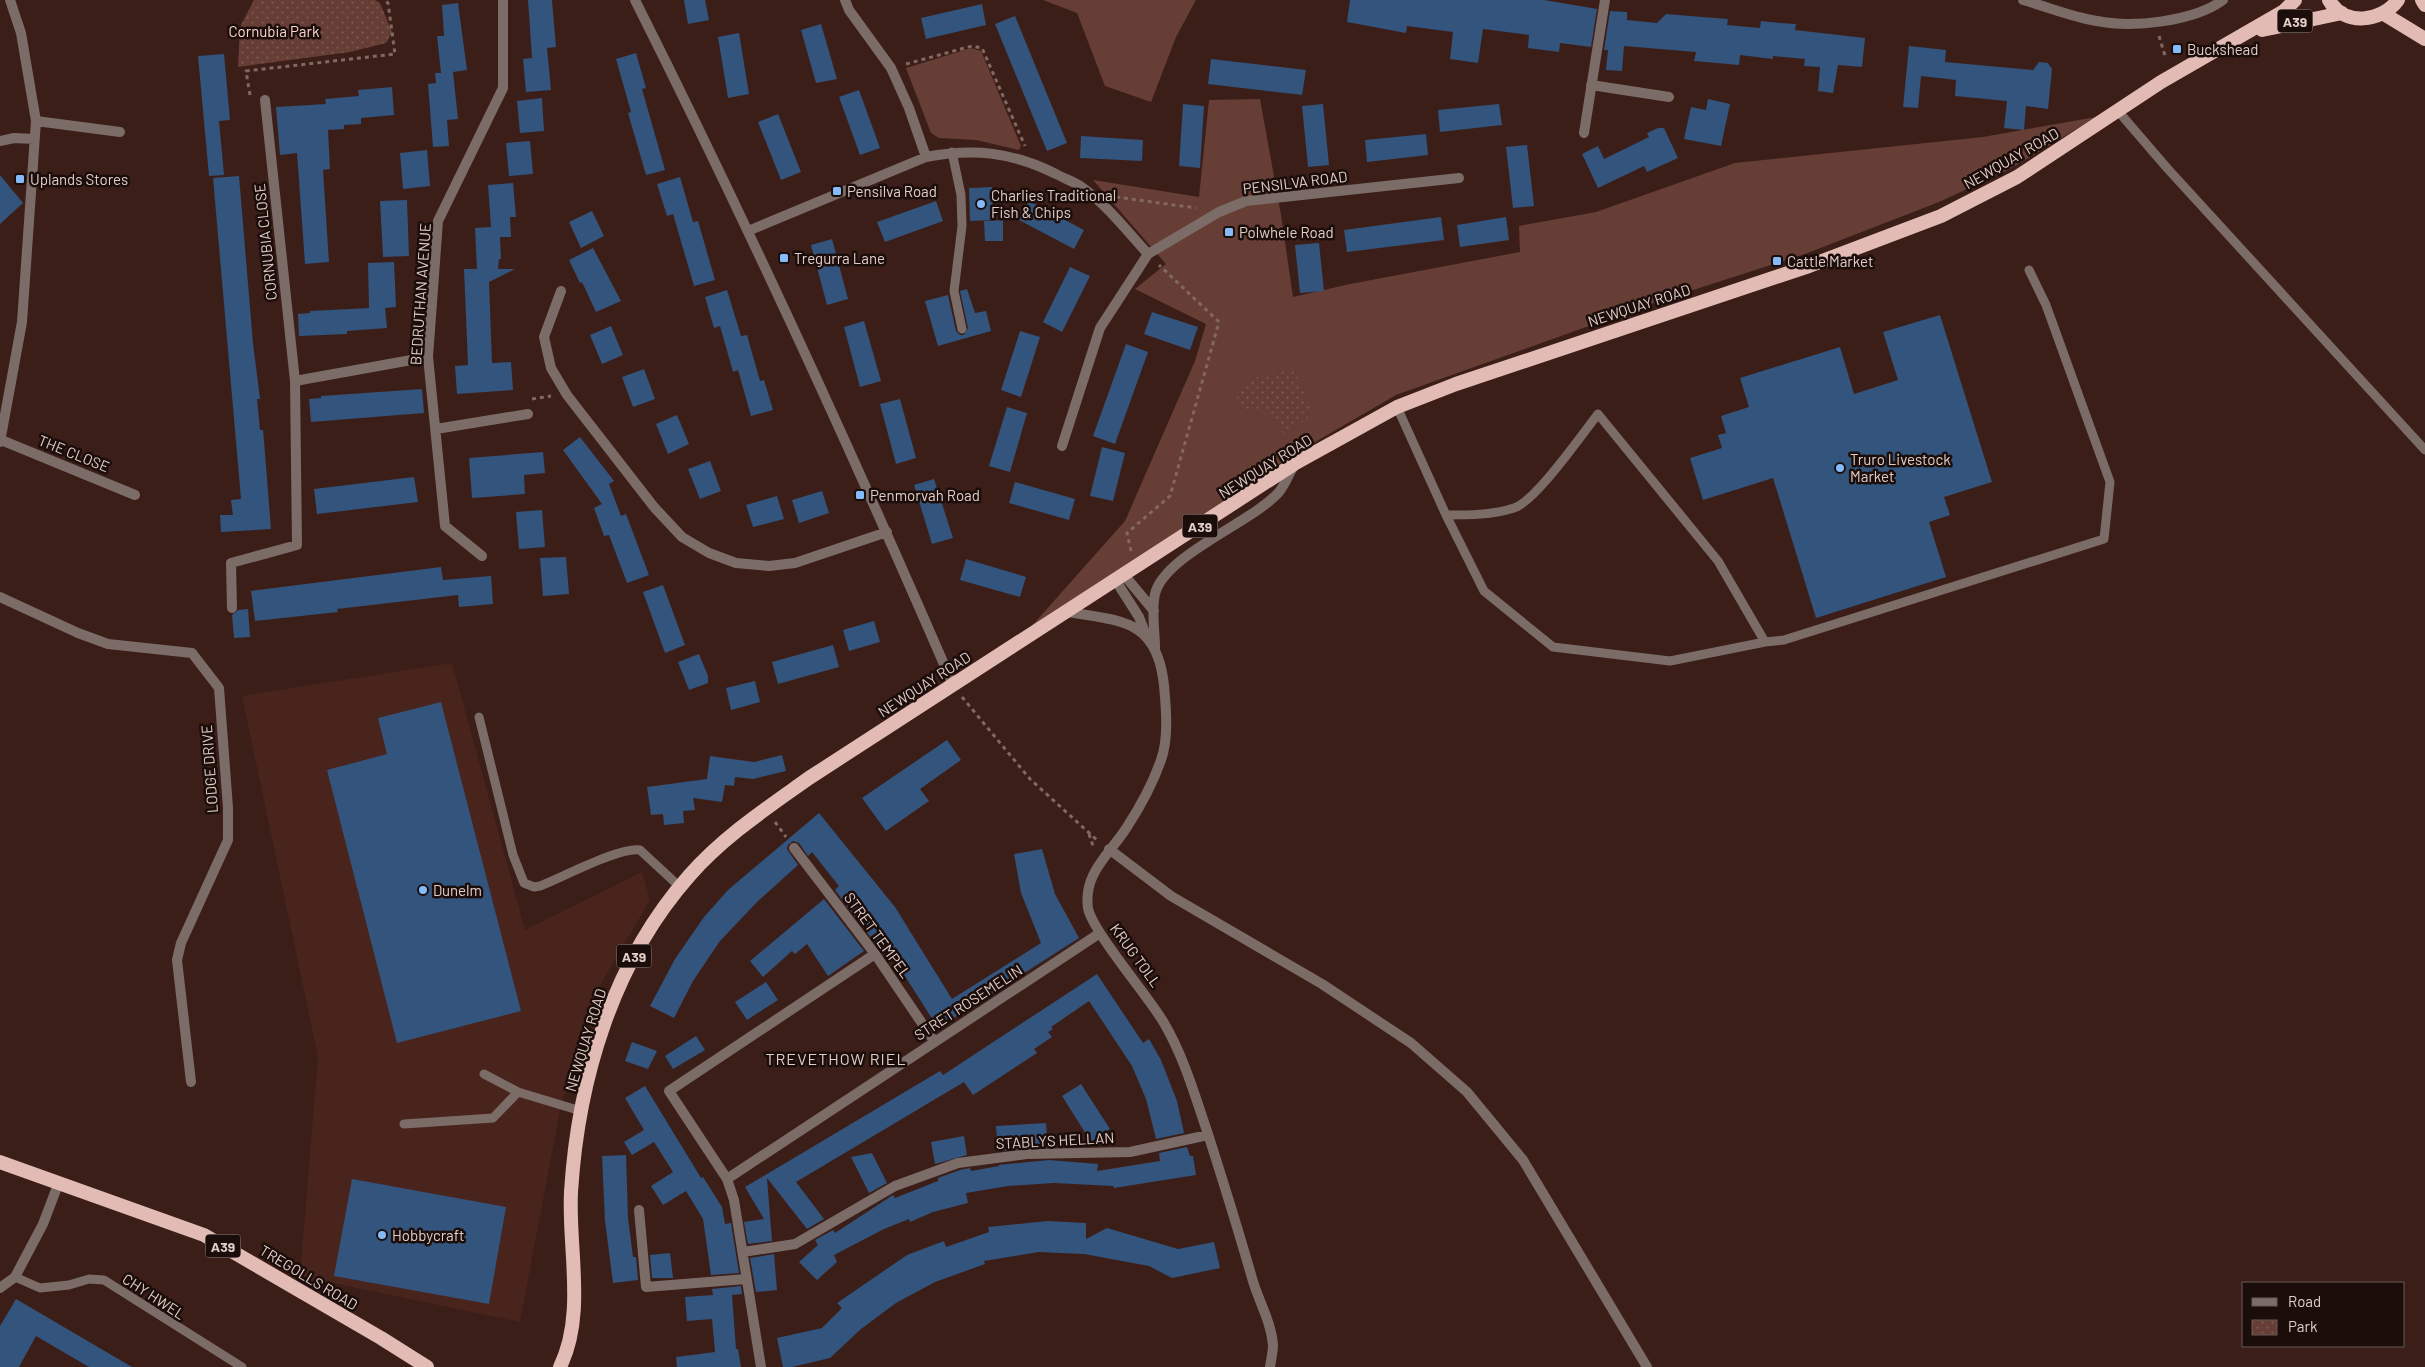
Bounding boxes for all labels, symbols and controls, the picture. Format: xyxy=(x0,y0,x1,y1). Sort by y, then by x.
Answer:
road number: A39 xyxy=(2278,10,2312,32)
park label: Cornubia Park xyxy=(228,22,320,40)
place label: Buckshead xyxy=(2187,40,2258,58)
marker: Buckshead xyxy=(2171,43,2183,55)
street label: NEWQUAY ROAD xyxy=(1960,124,2062,192)
street label: PENSILVA ROAD xyxy=(1242,167,1348,197)
place label: Uplands Stores xyxy=(30,170,128,188)
marker: Uplands Stores xyxy=(14,173,26,185)
place label: Pensilva Road xyxy=(847,182,937,200)
street label: CORNUBIA CLOSE xyxy=(250,183,280,301)
marker: Pensilva Road xyxy=(831,185,843,197)
place label: Charlies Traditional Fish & Chips xyxy=(991,186,1116,221)
marker: Charlies Traditional Fish & Chips xyxy=(975,198,987,210)
street label: BEDRUTHAN AVENUE xyxy=(406,222,434,366)
place label: Polwhele Road xyxy=(1239,223,1334,241)
marker: Polwhele Road xyxy=(1223,226,1235,238)
place label: Tregurra Lane xyxy=(794,249,885,267)
marker: Tregurra Lane xyxy=(778,252,790,264)
place label: Cattle Market xyxy=(1787,252,1873,270)
marker: Cattle Market xyxy=(1771,255,1783,267)
street label: NEWQUAY ROAD xyxy=(1585,280,1693,330)
street label: NEWQUAY ROAD xyxy=(1215,430,1315,502)
street label: THE CLOSE xyxy=(36,431,112,475)
place label: Truro Livestock Market xyxy=(1850,450,1951,485)
marker: Truro Livestock Market xyxy=(1834,462,1846,474)
place label: Penmorvah Road xyxy=(870,486,980,504)
marker: Penmorvah Road xyxy=(854,489,866,501)
road number: A39 xyxy=(1182,514,1218,538)
street label: NEWQUAY ROAD xyxy=(874,647,974,721)
street label: LODGE DRIVE xyxy=(197,724,221,814)
place label: Dunelm xyxy=(433,881,482,899)
marker: Dunelm xyxy=(417,884,429,896)
street label: STRET TEMPEL xyxy=(841,889,915,981)
street label: KRUG TOLL xyxy=(1107,920,1165,990)
road number: A39 xyxy=(616,944,652,968)
street label: STRET ROSEMELIN xyxy=(910,960,1026,1044)
street label: NEWQUAY ROAD xyxy=(561,986,609,1094)
district label: TREVETHOW RIEL xyxy=(765,1049,907,1068)
street label: STABLYS HELLAN xyxy=(995,1128,1115,1152)
place label: Hobbycraft xyxy=(392,1226,465,1244)
marker: Hobbycraft xyxy=(376,1229,388,1241)
road number: A39 xyxy=(206,1234,240,1258)
street label: TREGOLLS ROAD xyxy=(257,1241,361,1313)
street label: CHY HWEL xyxy=(119,1269,189,1323)
legend xyxy=(2242,1282,2405,1347)
text: Road xyxy=(2288,1292,2321,1310)
text: Park xyxy=(2288,1317,2318,1335)

